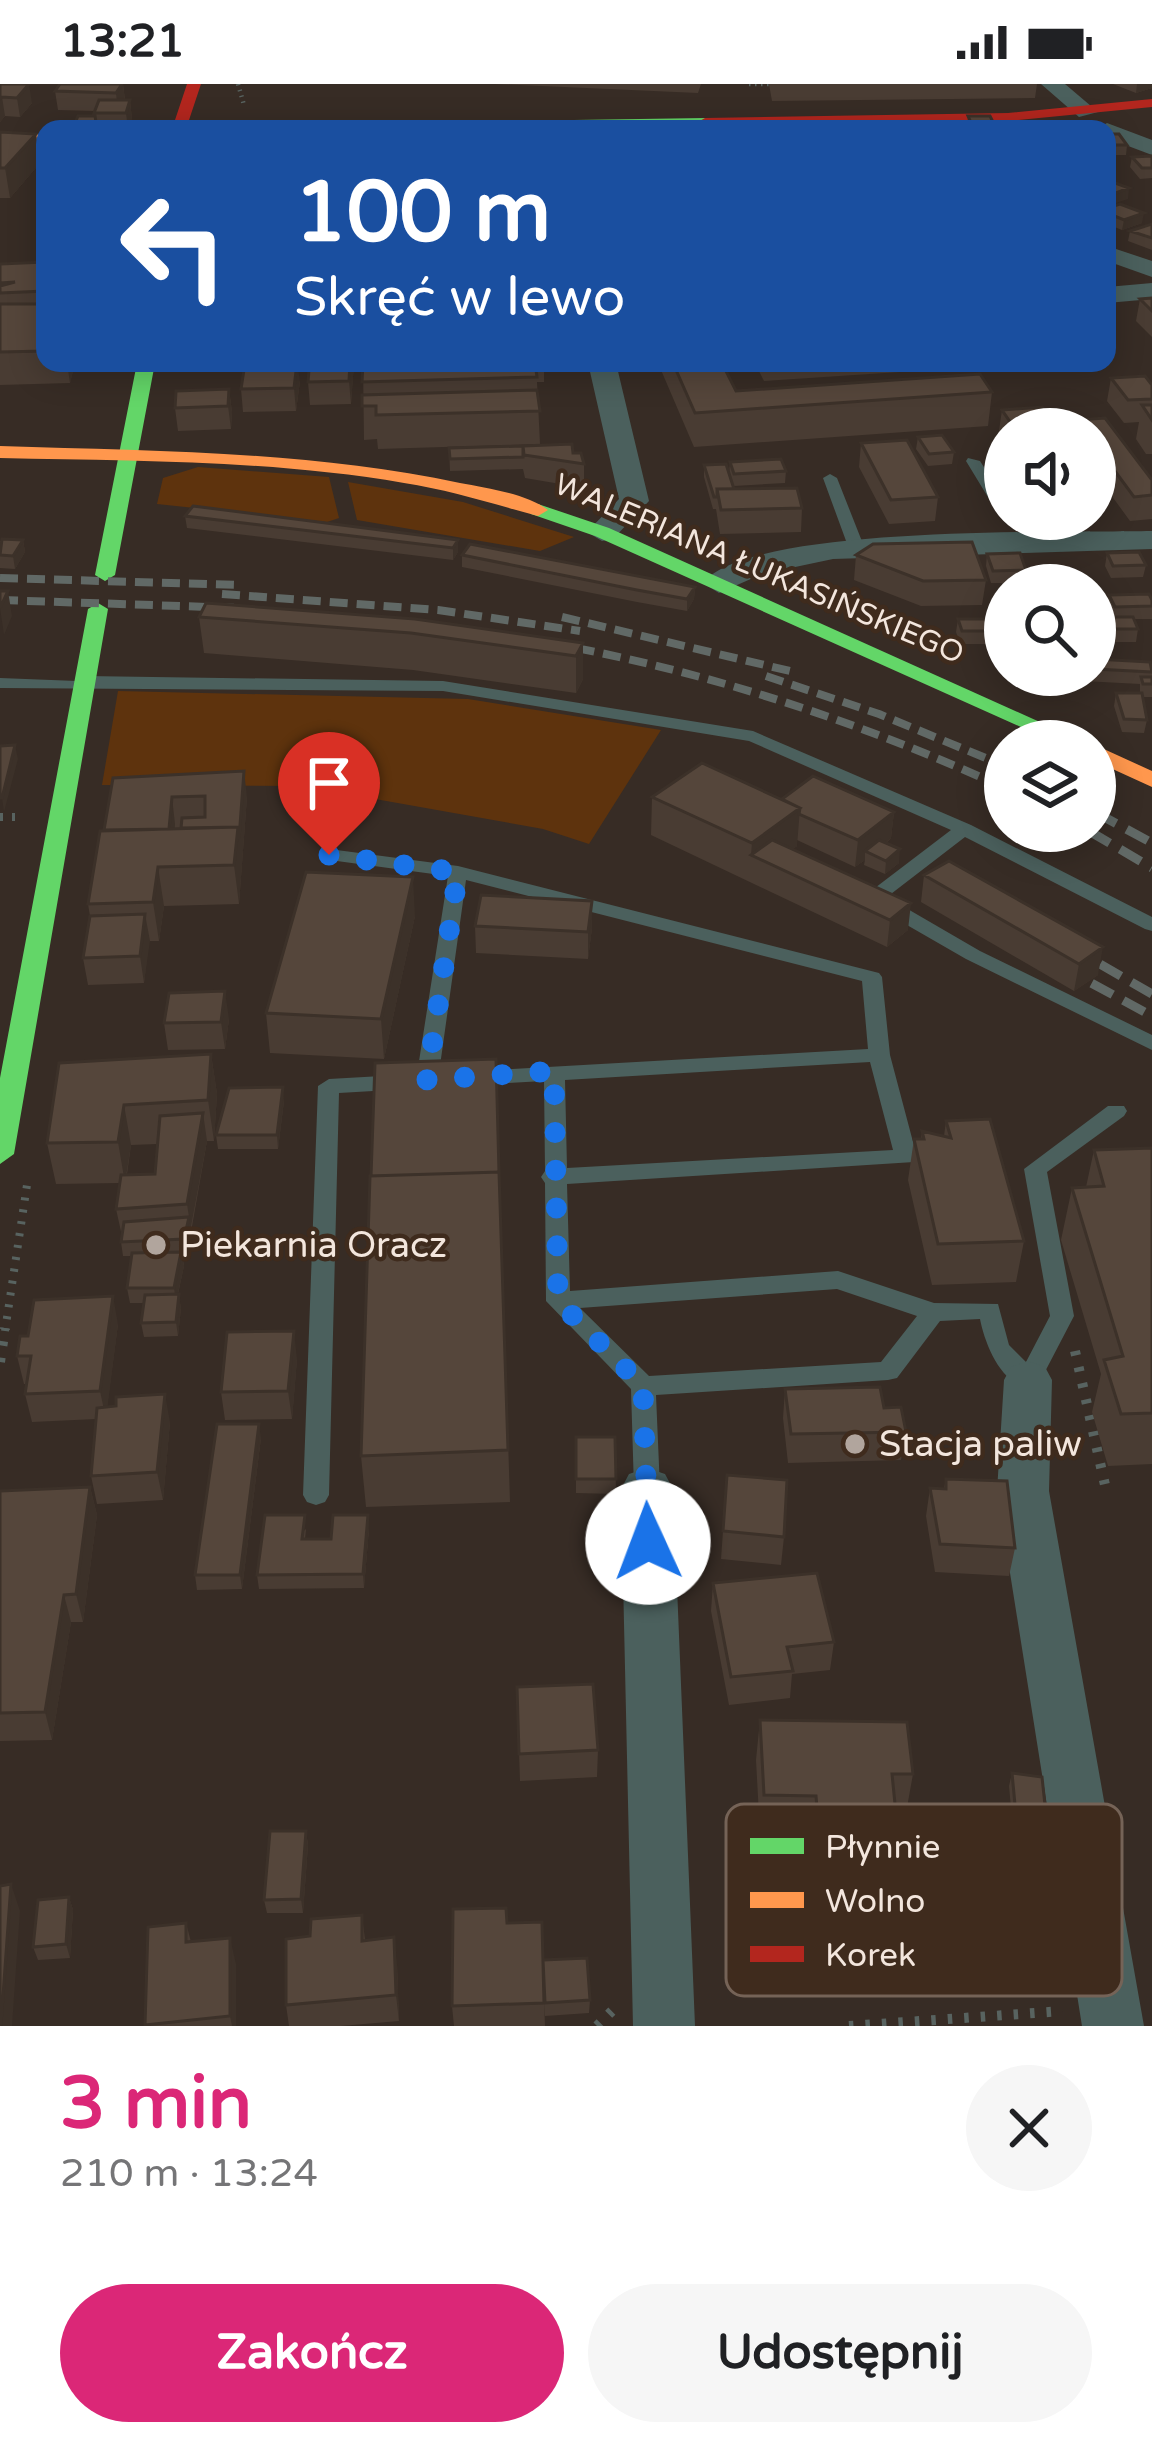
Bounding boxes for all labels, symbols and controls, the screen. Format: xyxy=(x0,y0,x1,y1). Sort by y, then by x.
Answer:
text: 13:21 xyxy=(60,15,185,69)
text: 100 m xyxy=(294,163,551,264)
icon: left xyxy=(96,168,252,324)
text: Skręć w lewo xyxy=(294,265,625,330)
map controls xyxy=(984,408,1116,852)
button: sound xyxy=(984,408,1116,540)
street label: WALERIANA ŁUKASIŃSKIEGO xyxy=(549,466,969,672)
button: search xyxy=(984,564,1116,696)
button: layers xyxy=(984,720,1116,852)
pin xyxy=(278,732,380,855)
icon: arrive xyxy=(296,750,362,816)
place label: Piekarnia Oracz xyxy=(180,1224,447,1267)
marker: Piekarnia Oracz xyxy=(143,1232,169,1258)
place label: Stacja paliw xyxy=(879,1423,1082,1466)
marker: Stacja paliw xyxy=(842,1431,868,1457)
position arrow xyxy=(585,1479,711,1605)
legend xyxy=(726,1804,1122,1996)
text: Płynnie xyxy=(825,1828,941,1867)
text: Wolno xyxy=(825,1882,925,1921)
text: Korek xyxy=(825,1936,916,1975)
text: 3 min xyxy=(60,2061,252,2148)
button: close xyxy=(966,2065,1092,2191)
text: 210 m · 13:24 xyxy=(60,2150,318,2197)
button: Zakończ xyxy=(60,2284,564,2422)
button: Udostępnij xyxy=(588,2284,1092,2422)

